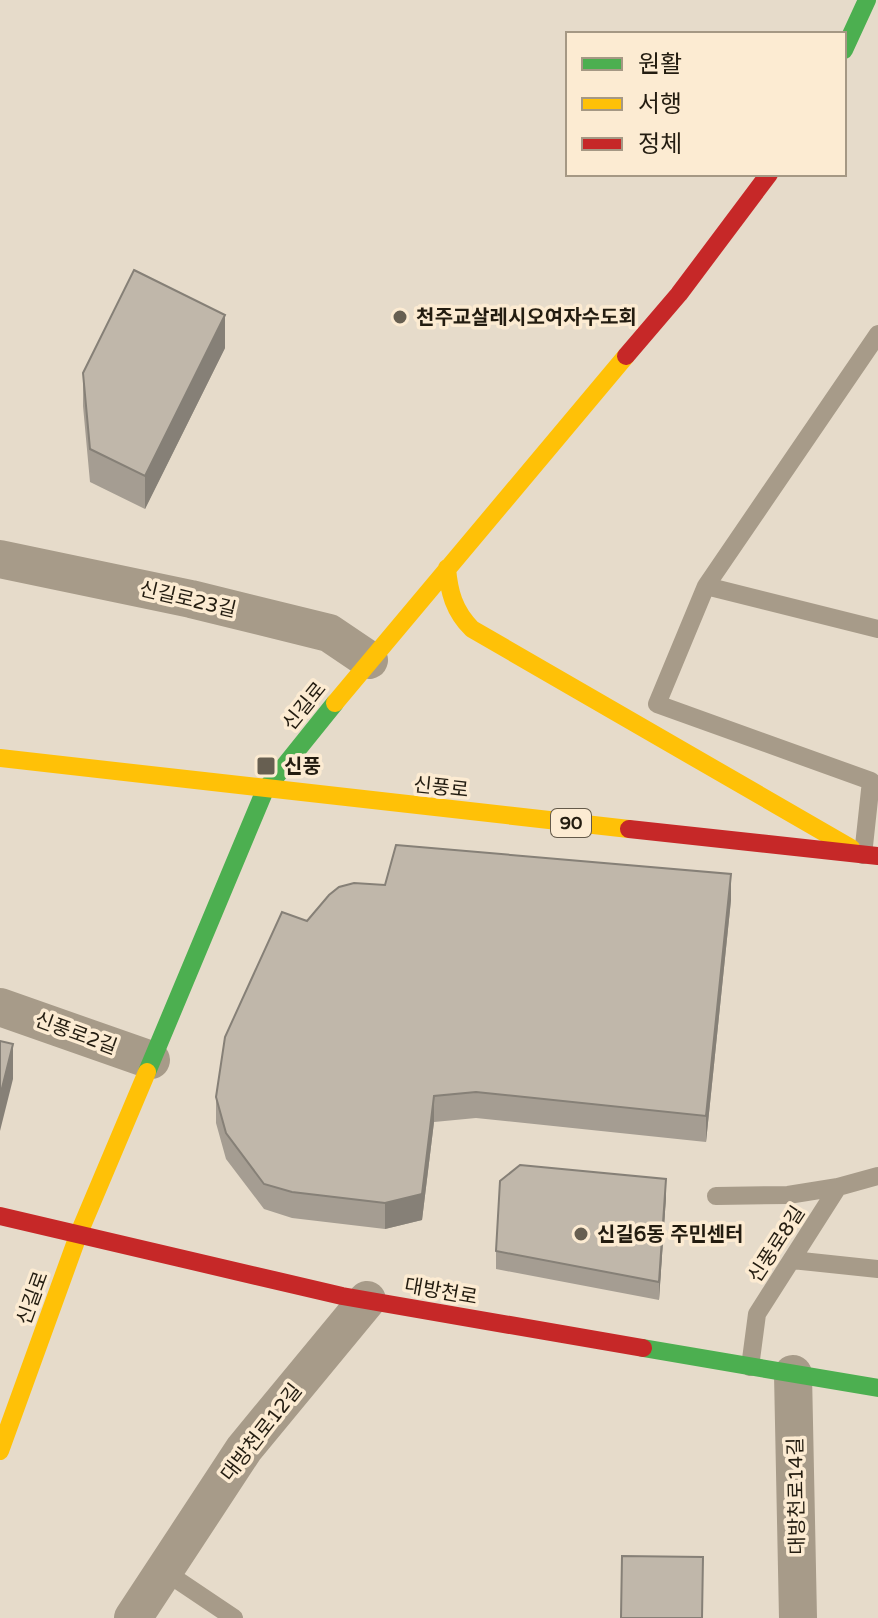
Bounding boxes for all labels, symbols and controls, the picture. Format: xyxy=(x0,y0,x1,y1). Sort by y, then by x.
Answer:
legend xyxy=(566,32,846,176)
text: 원활 xyxy=(638,50,682,79)
text: 서행 xyxy=(638,90,682,119)
text: 정체 xyxy=(638,130,682,159)
place label: 천주교살레시오여자수도회 xyxy=(416,306,637,330)
marker: 천주교살레시오여자수도회 xyxy=(391,308,409,326)
street label: 신길로23길 xyxy=(137,577,239,623)
street label: 신길로 xyxy=(278,678,331,736)
marker: 신풍 xyxy=(255,755,277,777)
place label: 신풍 xyxy=(284,755,321,779)
street label: 신풍로 xyxy=(412,773,470,803)
road number: 90 xyxy=(551,809,591,837)
street label: 신풍로2길 xyxy=(31,1008,120,1060)
street label: 신풍로8길 xyxy=(743,1202,810,1287)
place label: 신길6동 주민센터 xyxy=(597,1223,744,1247)
marker: 신길6동 주민센터 xyxy=(572,1225,590,1243)
street label: 신길로 xyxy=(12,1268,54,1328)
street label: 대방천로 xyxy=(402,1274,479,1310)
street label: 대방천로12길 xyxy=(216,1379,307,1486)
street label: 대방천로14길 xyxy=(784,1437,810,1555)

